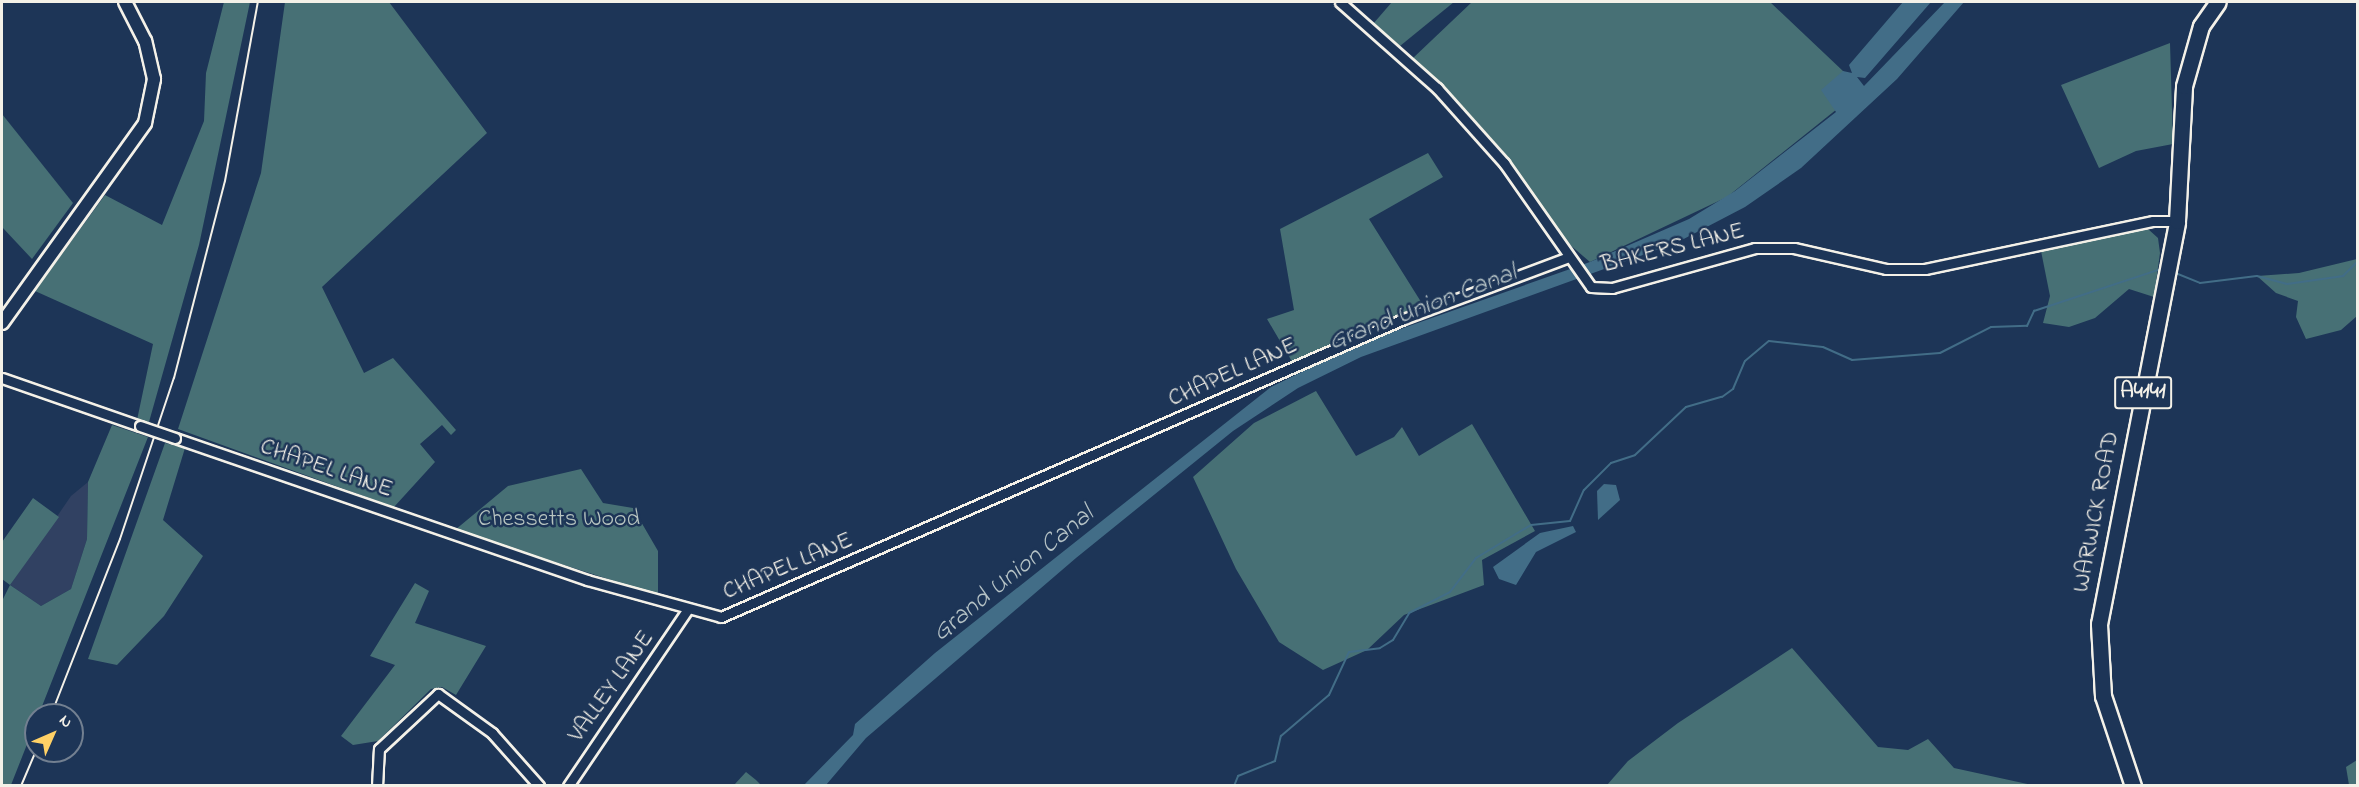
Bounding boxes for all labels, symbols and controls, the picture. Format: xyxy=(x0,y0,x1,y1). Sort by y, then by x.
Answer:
street label: BAKERS LANE xyxy=(1599,217,1747,281)
water label: Grand Union Canal xyxy=(1325,259,1521,359)
street label: CHAPEL LANE xyxy=(1164,332,1302,414)
road number: A4141 xyxy=(2113,374,2173,412)
street label: WARWICK ROAD xyxy=(2067,429,2127,595)
street label: CHAPEL LANE xyxy=(256,433,396,505)
water label: Grand Union Canal xyxy=(927,500,1101,650)
park label: Chessetts Wood xyxy=(478,506,640,534)
street label: CHAPEL LANE xyxy=(719,527,857,607)
street label: VALLEY LANE xyxy=(563,626,661,748)
north arrow xyxy=(24,703,84,763)
text: N xyxy=(53,709,78,734)

